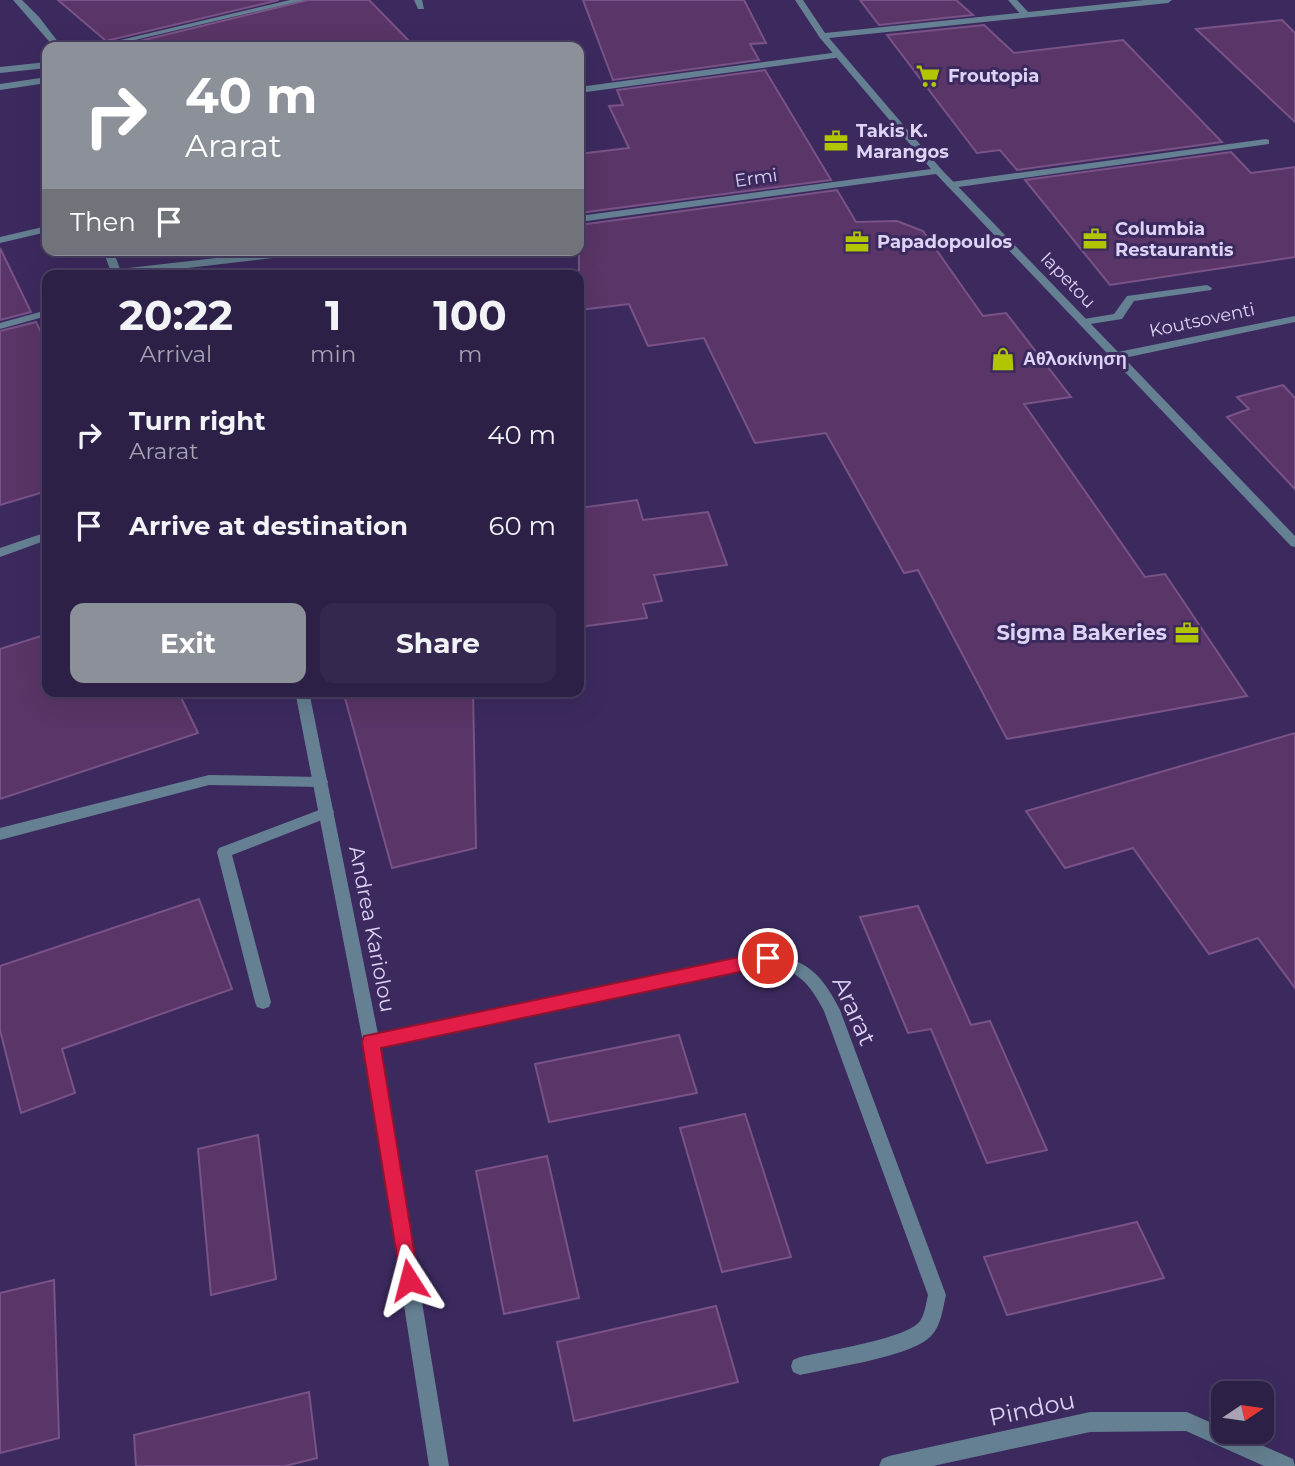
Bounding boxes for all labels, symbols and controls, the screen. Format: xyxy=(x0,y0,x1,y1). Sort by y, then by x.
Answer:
supermarket icon: Froutopia xyxy=(914,62,942,90)
place label: Froutopia xyxy=(948,65,1039,87)
text: 40 m xyxy=(185,66,317,125)
icon: right xyxy=(70,70,161,161)
place label: Takis K. Marangos xyxy=(856,120,949,163)
text: Ararat xyxy=(185,126,282,165)
office icon: Takis K. Marangos xyxy=(822,127,850,155)
street label: Ermi xyxy=(733,164,779,192)
icon: arrive xyxy=(150,203,188,241)
text: Then xyxy=(70,206,136,238)
place label: Columbia Restaurantis xyxy=(1115,218,1234,261)
office icon: Columbia Restaurantis xyxy=(1081,225,1109,253)
office icon: Papadopoulos xyxy=(843,228,871,256)
place label: Papadopoulos xyxy=(877,231,1012,253)
street label: Iapetou xyxy=(1036,247,1100,313)
text: 20:22 xyxy=(119,289,233,341)
text: 1 xyxy=(325,289,341,341)
text: 100 xyxy=(433,289,507,341)
street label: Koutsoventi xyxy=(1147,298,1257,342)
text: Arrival xyxy=(140,340,212,368)
text: min xyxy=(310,340,356,368)
text: m xyxy=(458,340,482,368)
shop icon: Αθλοκίνηση xyxy=(989,345,1017,373)
place label: Αθλοκίνηση xyxy=(1023,348,1127,370)
text: Turn right xyxy=(129,405,265,437)
icon: right xyxy=(70,416,108,454)
text: 40 m xyxy=(487,419,556,451)
text: Ararat xyxy=(129,437,199,465)
icon: arrive xyxy=(70,507,108,545)
text: Arrive at destination xyxy=(129,510,408,542)
text: 60 m xyxy=(489,510,556,542)
button: Exit xyxy=(70,603,306,683)
button: Share xyxy=(320,603,556,683)
office icon: Sigma Bakeries xyxy=(1173,619,1201,647)
place label: Sigma Bakeries xyxy=(996,620,1167,645)
street label: Andrea Kariolou xyxy=(344,844,401,1014)
pin xyxy=(738,928,798,988)
icon: arrive xyxy=(749,939,787,977)
street label: Ararat xyxy=(826,972,883,1050)
position arrow xyxy=(372,1243,446,1317)
north arrow xyxy=(1211,1381,1274,1444)
map controls xyxy=(1211,1381,1274,1444)
street label: Pindou xyxy=(986,1385,1078,1432)

